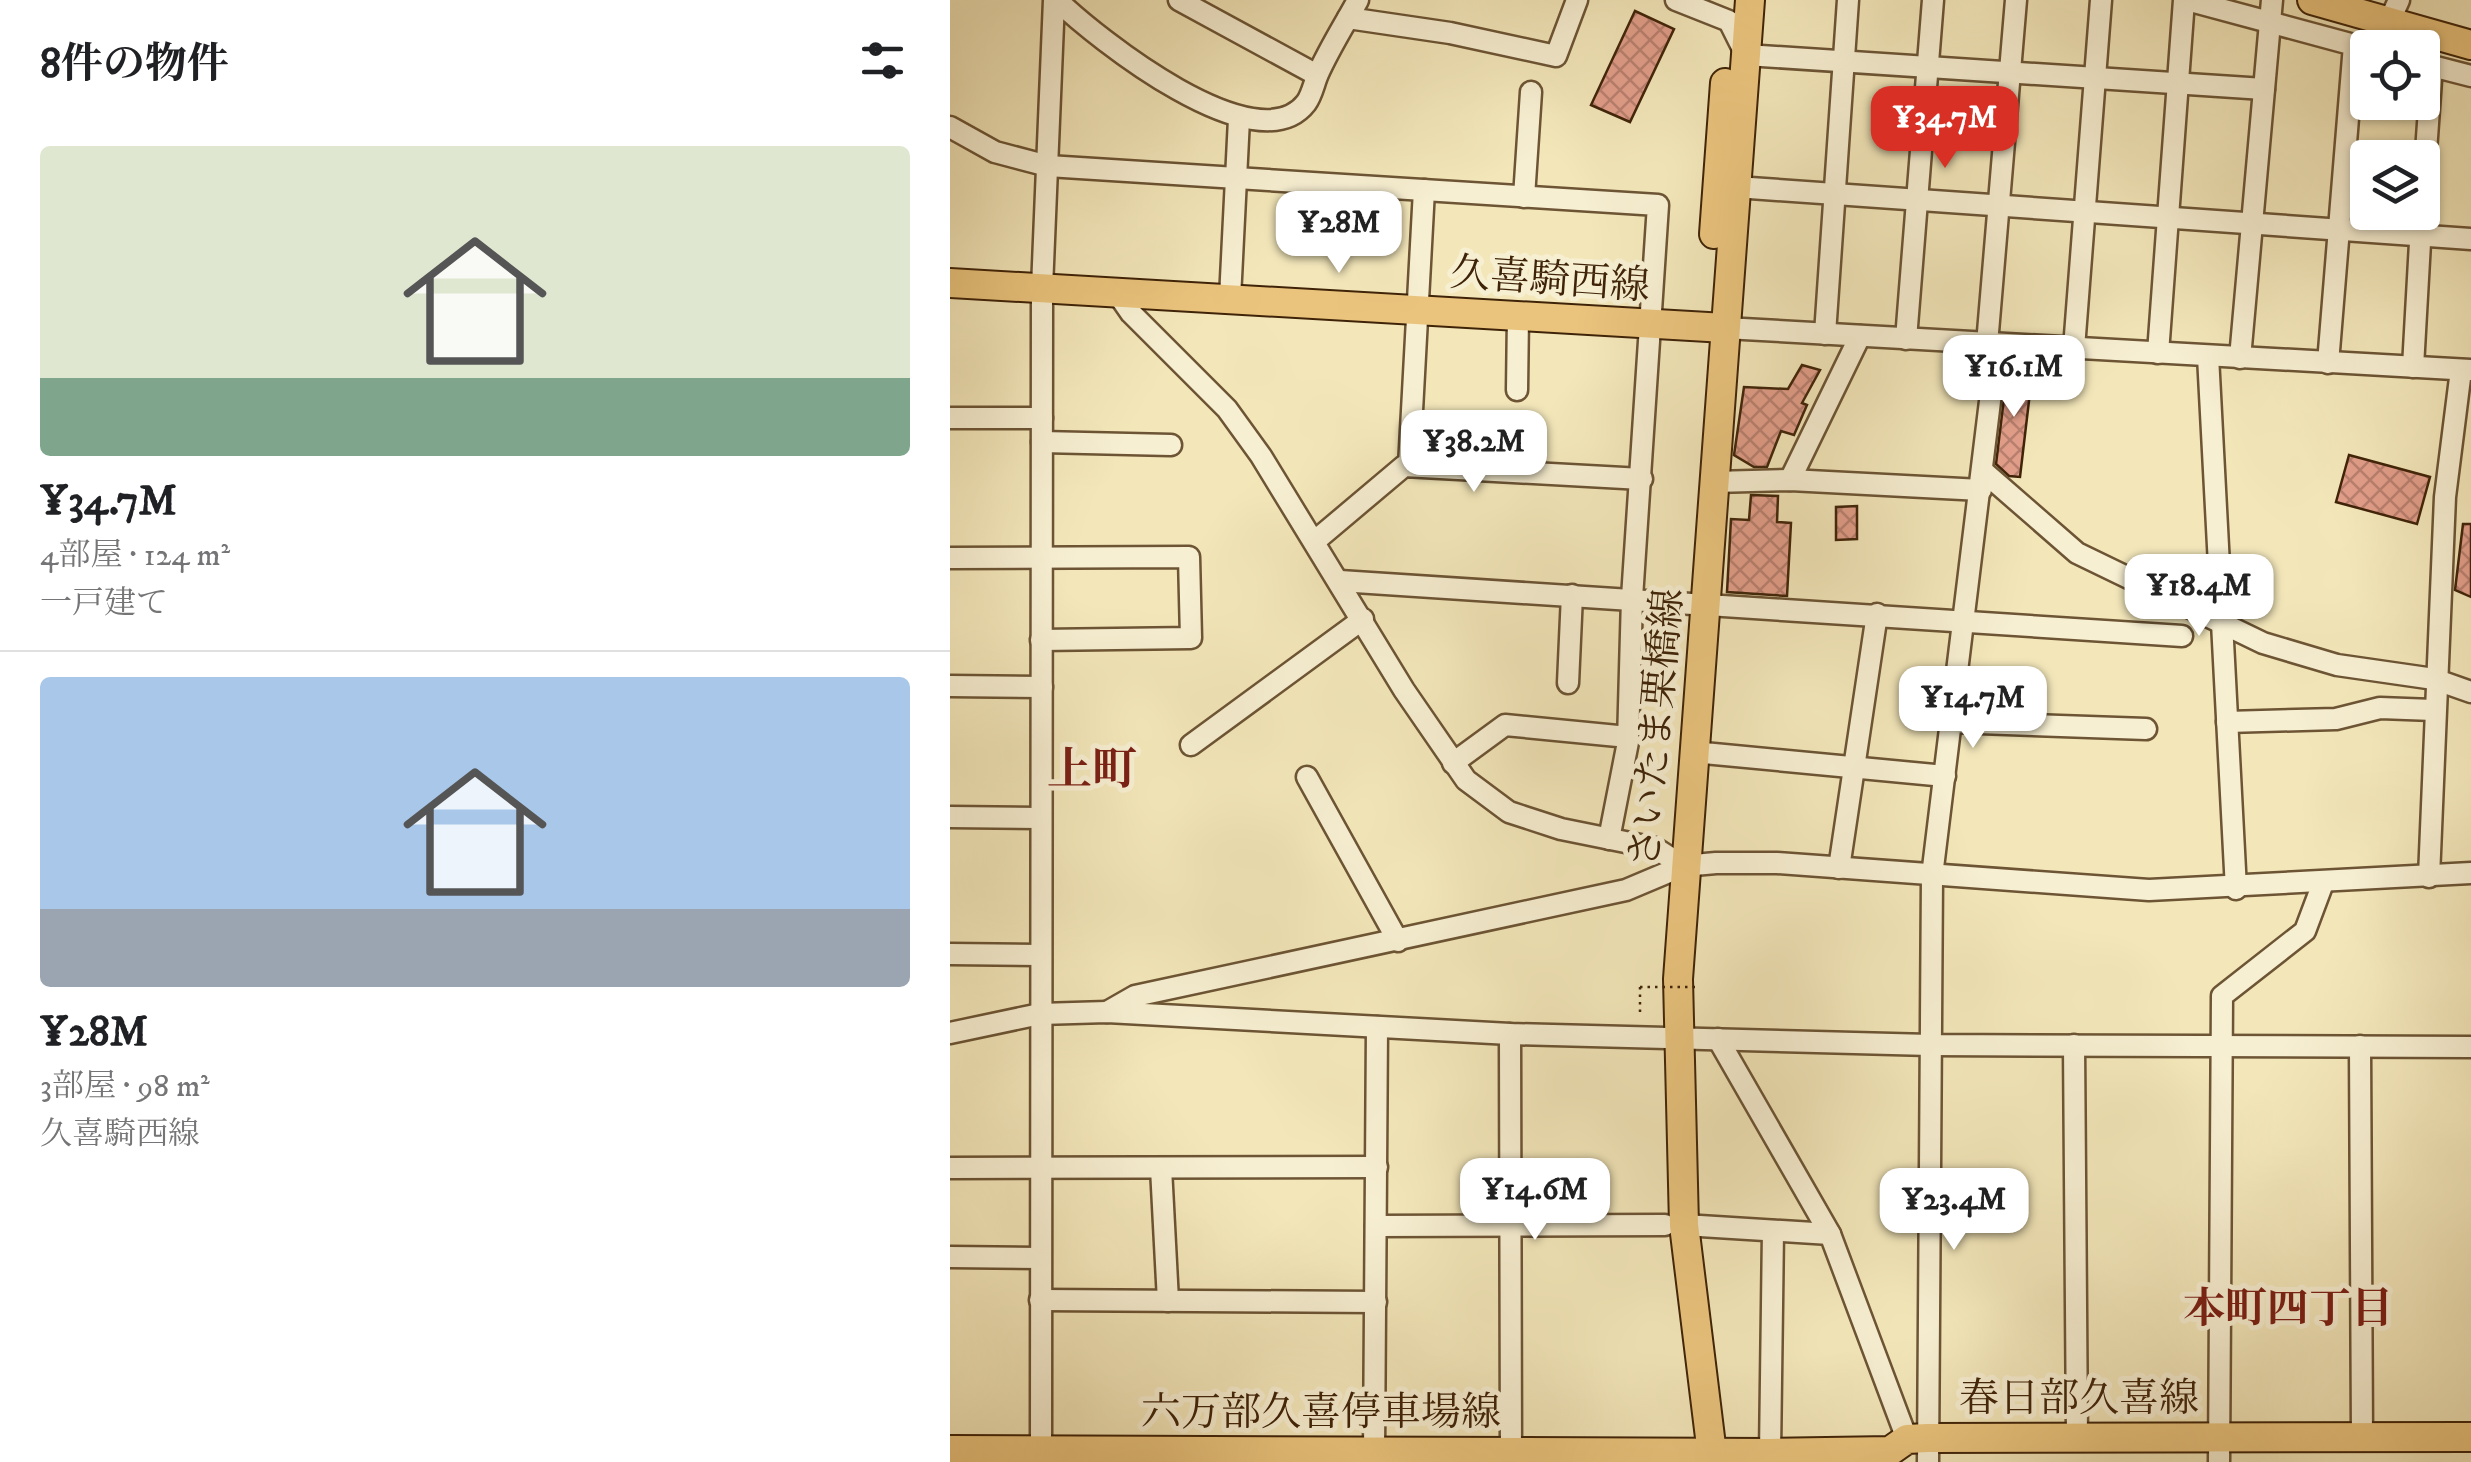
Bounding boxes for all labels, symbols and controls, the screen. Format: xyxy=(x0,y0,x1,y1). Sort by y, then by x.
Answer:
map controls xyxy=(2350,30,2440,230)
button: locate xyxy=(2350,30,2440,120)
icon: filters xyxy=(855,33,910,88)
text: 8件の物件 xyxy=(40,39,229,91)
pin: ¥34.7M xyxy=(1864,86,2026,171)
text: ¥34.7M xyxy=(1893,98,1997,138)
button: layers xyxy=(2350,140,2440,230)
pin: ¥28M xyxy=(1280,191,1398,276)
text: ¥28M xyxy=(1298,203,1380,243)
icon: home xyxy=(385,211,565,391)
street label: 久喜騎西線 xyxy=(1448,249,1651,313)
pin: ¥16.1M xyxy=(1933,335,2095,420)
text: ¥16.1M xyxy=(1965,347,2063,387)
pin: ¥38.2M xyxy=(1393,410,1555,495)
text: ¥38.2M xyxy=(1423,422,1525,462)
text: ¥34.7M xyxy=(40,476,177,528)
text: 4部屋 · 124 m² xyxy=(40,536,230,576)
pin: ¥18.4M xyxy=(2118,554,2280,639)
text: ¥18.4M xyxy=(2147,566,2251,606)
text: 一戸建て xyxy=(40,584,168,624)
street label: さいたま栗橋線 xyxy=(1621,587,1695,870)
pin: ¥14.7M xyxy=(1892,666,2054,751)
text: ¥14.7M xyxy=(1921,678,2025,718)
icon: home xyxy=(385,742,565,922)
district label: 上町 xyxy=(1047,743,1137,799)
text: ¥28M xyxy=(40,1007,148,1059)
text: 3部屋 · 98 m² xyxy=(40,1067,210,1107)
text: 久喜騎西線 xyxy=(40,1115,200,1155)
pin: ¥14.6M xyxy=(1454,1158,1616,1243)
pin: ¥23.4M xyxy=(1873,1168,2035,1253)
text: ¥14.6M xyxy=(1482,1170,1588,1210)
text: ¥23.4M xyxy=(1902,1180,2006,1220)
district label: 本町四丁目 xyxy=(2183,1284,2393,1336)
street label: 春日部久喜線 xyxy=(1959,1375,2199,1425)
street label: 六万部久喜停車場線 xyxy=(1141,1389,1501,1439)

